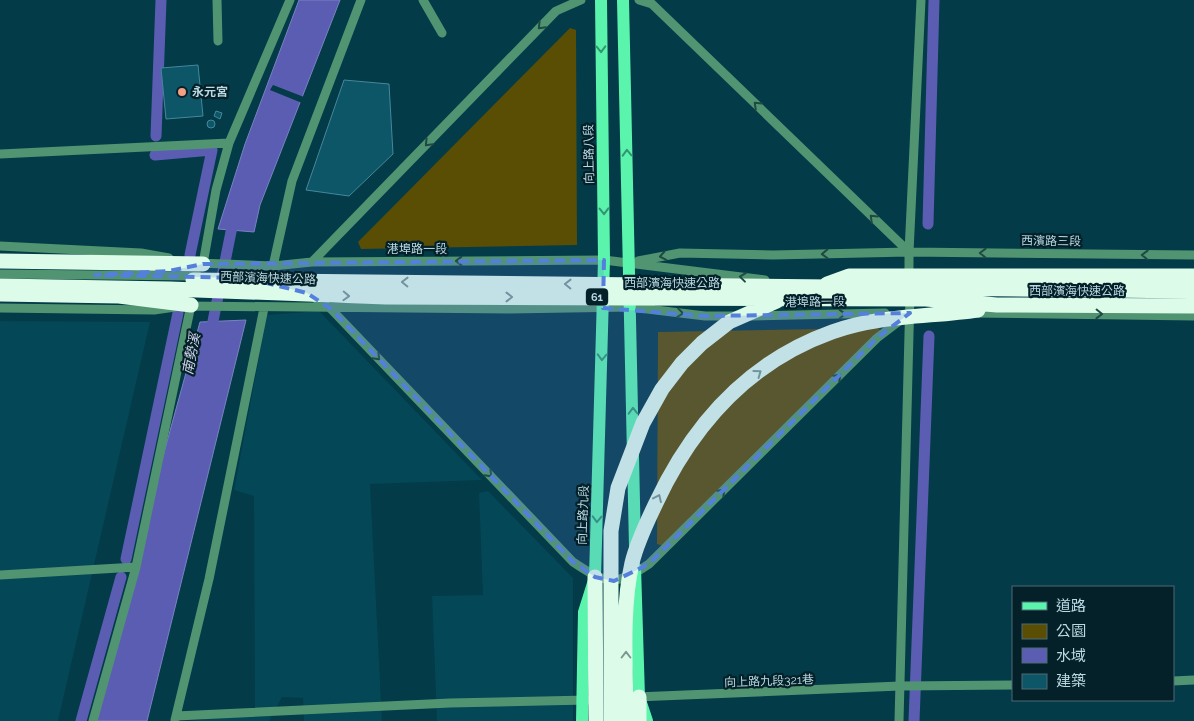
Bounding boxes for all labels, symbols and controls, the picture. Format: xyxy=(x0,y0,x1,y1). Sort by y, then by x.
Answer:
one-way arrow xyxy=(538,21,547,30)
one-way arrow xyxy=(596,45,606,53)
place label: 永元宮 xyxy=(192,85,228,99)
marker: 永元宮 xyxy=(176,86,188,98)
one-way arrow xyxy=(753,102,762,111)
street label: 向上路八段 xyxy=(581,124,597,184)
one-way arrow xyxy=(425,137,434,146)
one-way arrow xyxy=(622,149,633,157)
one-way arrow xyxy=(598,207,609,215)
one-way arrow xyxy=(870,215,879,224)
street label: 西濱路三段 xyxy=(1021,233,1081,249)
street label: 港埠路一段 xyxy=(387,242,447,256)
one-way arrow xyxy=(979,247,987,258)
one-way arrow xyxy=(821,249,828,259)
one-way arrow xyxy=(1141,249,1149,260)
one-way arrow xyxy=(658,251,667,261)
one-way arrow xyxy=(455,256,463,266)
street label: 西部濱海快速公路 xyxy=(220,269,316,287)
one-way arrow xyxy=(739,272,747,283)
street label: 西部濱海快速公路 xyxy=(624,276,720,290)
one-way arrow xyxy=(401,277,409,287)
one-way arrow xyxy=(564,279,572,289)
street label: 西部濱海快速公路 xyxy=(1029,284,1125,298)
road number: 61 xyxy=(586,288,608,306)
one-way arrow xyxy=(342,291,350,301)
one-way arrow xyxy=(505,292,513,302)
street label: 港埠路一段 xyxy=(785,294,845,310)
one-way arrow xyxy=(676,307,684,318)
one-way arrow xyxy=(838,309,846,319)
one-way arrow xyxy=(1096,309,1103,319)
water label: 南勢溪 xyxy=(179,330,203,376)
one-way arrow xyxy=(371,351,380,360)
one-way arrow xyxy=(597,353,607,361)
one-way arrow xyxy=(752,370,761,378)
one-way arrow xyxy=(832,374,841,383)
one-way arrow xyxy=(628,407,638,414)
one-way arrow xyxy=(483,468,492,477)
street label: 向上路九段 xyxy=(575,485,591,545)
one-way arrow xyxy=(716,489,725,498)
one-way arrow xyxy=(652,494,662,503)
one-way arrow xyxy=(592,516,602,523)
legend xyxy=(1012,586,1174,701)
text: 道路 xyxy=(1056,597,1086,615)
text: 公園 xyxy=(1056,622,1086,640)
text: 水域 xyxy=(1056,647,1086,665)
one-way arrow xyxy=(621,651,631,658)
street label: 向上路九段321巷 xyxy=(724,672,814,690)
text: 建築 xyxy=(1056,672,1086,690)

